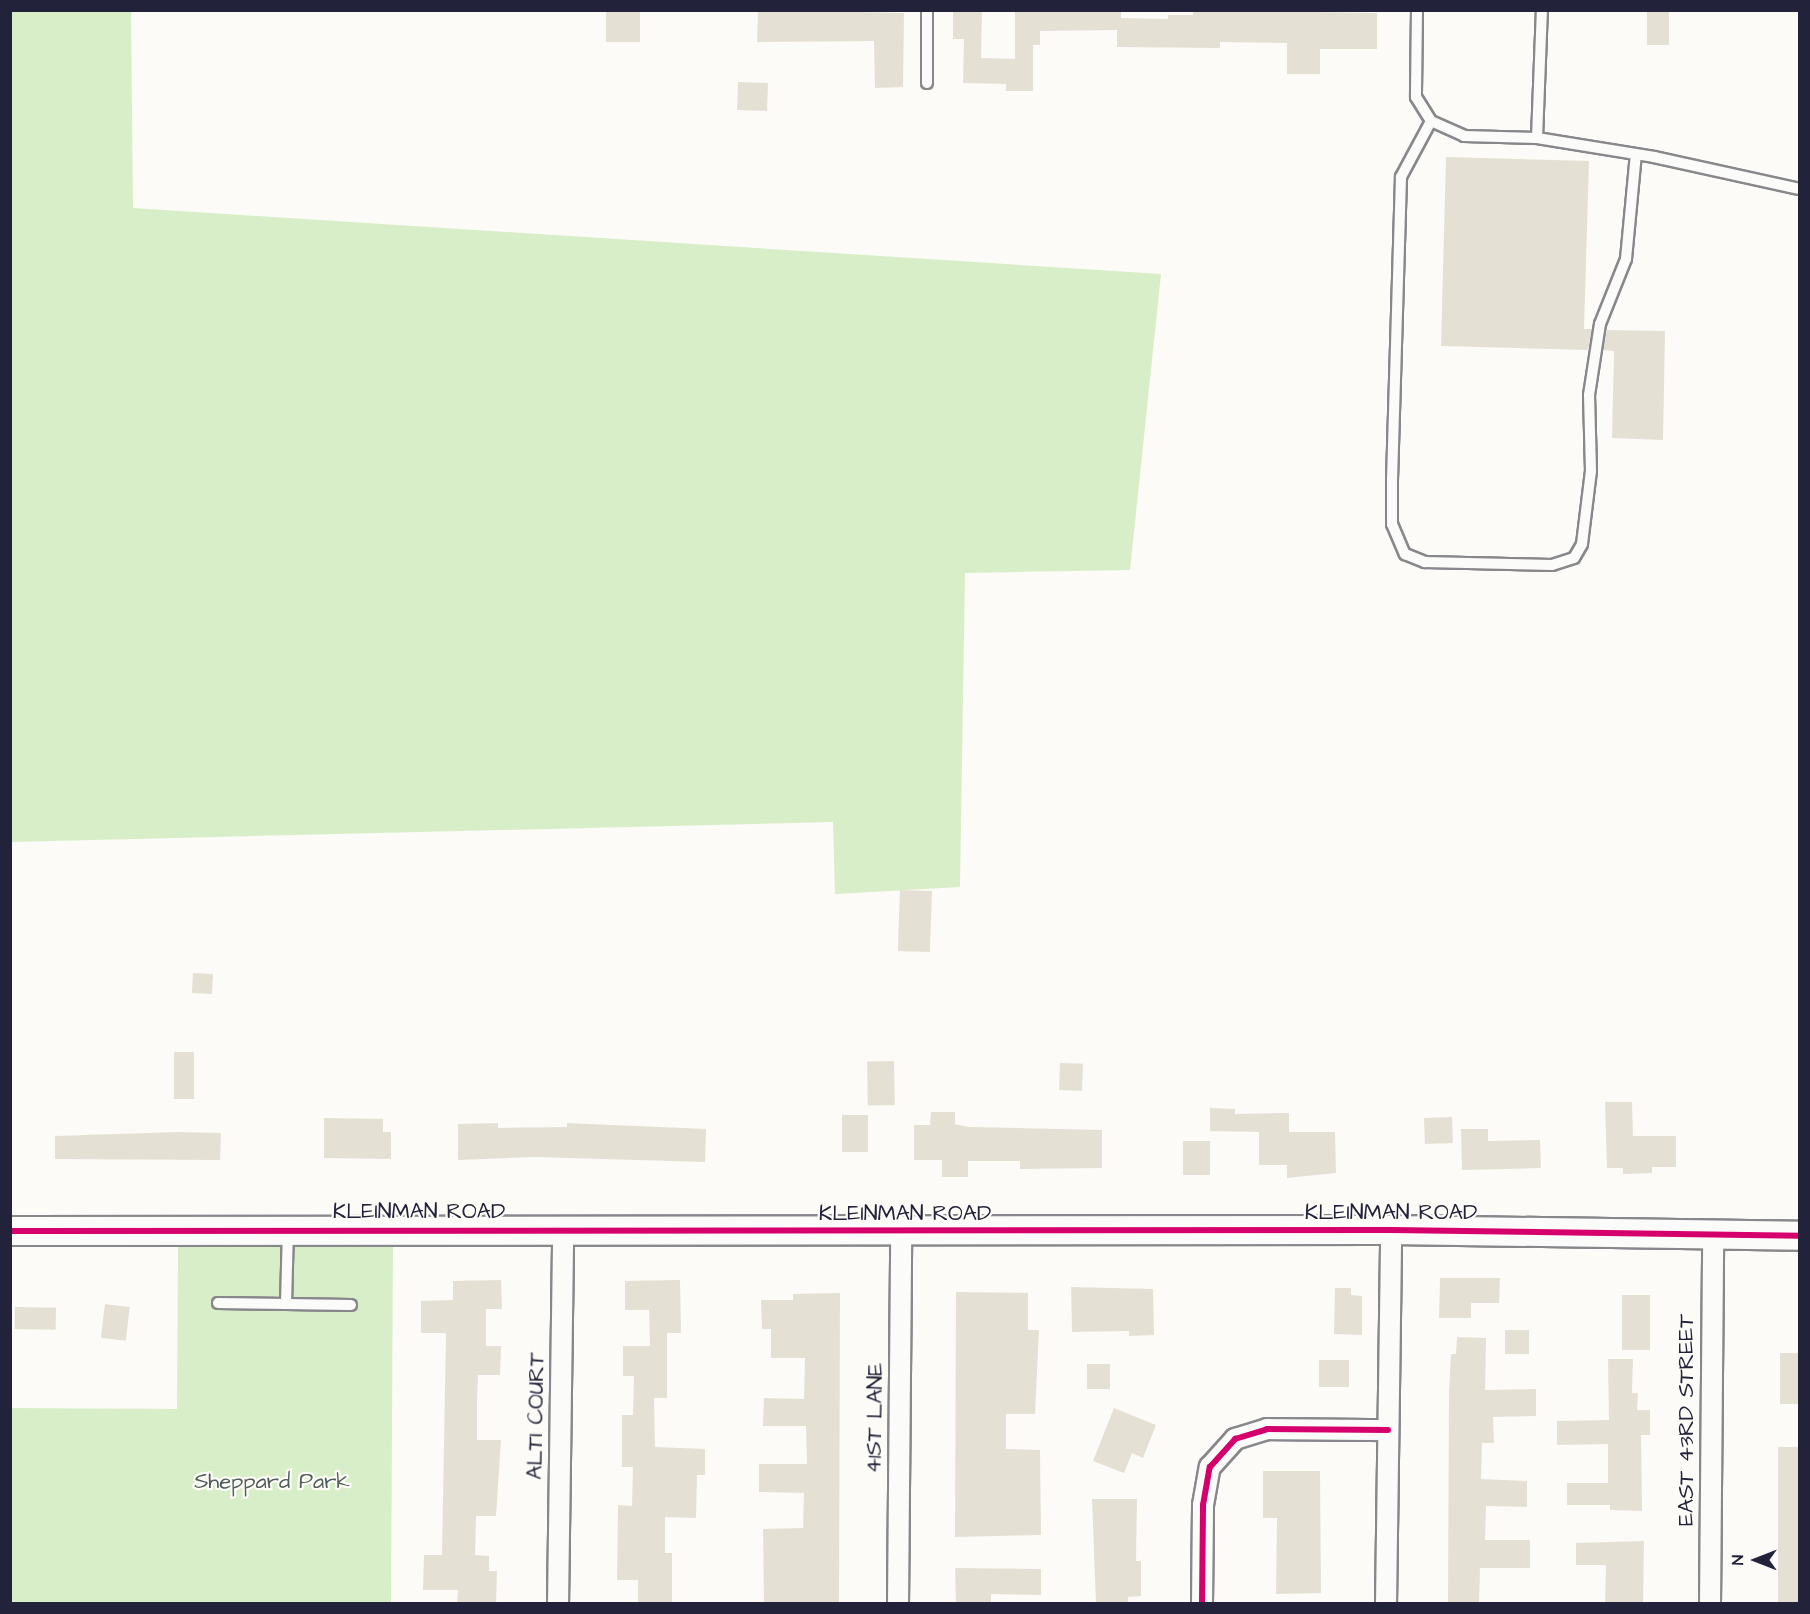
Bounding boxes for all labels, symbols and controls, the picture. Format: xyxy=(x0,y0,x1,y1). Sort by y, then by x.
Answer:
street label: KLEINMAN ROAD xyxy=(333,1199,505,1225)
street label: KLEINMAN ROAD xyxy=(1305,1200,1477,1226)
street label: KLEINMAN ROAD xyxy=(819,1201,991,1227)
street label: EAST 43RD STREET xyxy=(1674,1314,1700,1526)
street label: ALTI COURT xyxy=(522,1352,550,1480)
street label: 41ST LANE xyxy=(861,1362,889,1474)
park label: Sheppard Park xyxy=(194,1469,350,1495)
north arrow xyxy=(1726,1530,1786,1590)
text: N xyxy=(1727,1555,1749,1565)

